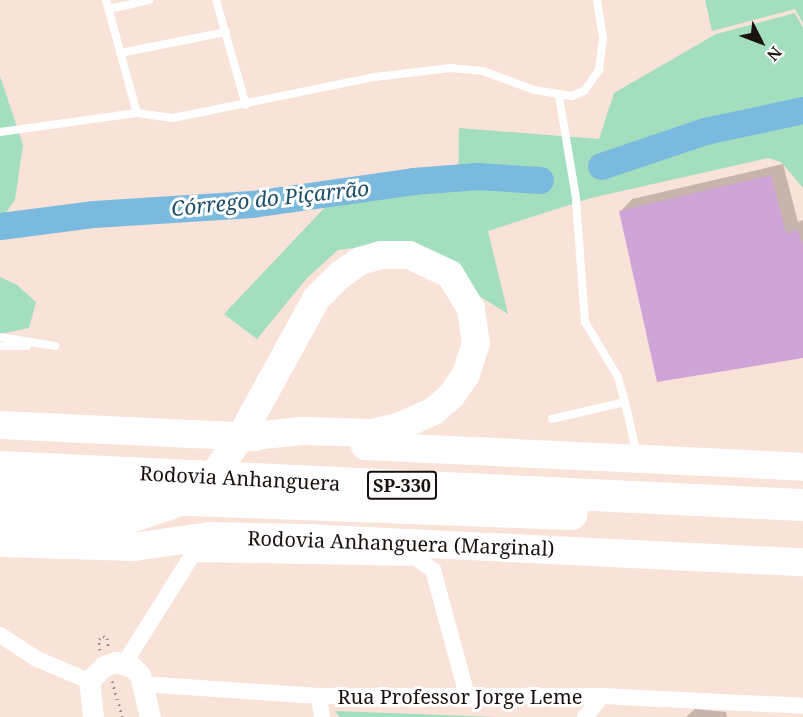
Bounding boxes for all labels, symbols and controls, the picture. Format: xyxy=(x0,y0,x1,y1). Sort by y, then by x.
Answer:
north arrow xyxy=(731,12,791,72)
text: N xyxy=(762,42,787,66)
water label: Córrego do Piçarrão xyxy=(170,175,370,221)
street label: Rodovia Anhanguera xyxy=(139,461,341,495)
road number: SP-330 xyxy=(366,470,438,500)
street label: Rodovia Anhanguera (Marginal) xyxy=(247,526,555,560)
street label: Rua Professor Jorge Leme xyxy=(337,684,583,708)

